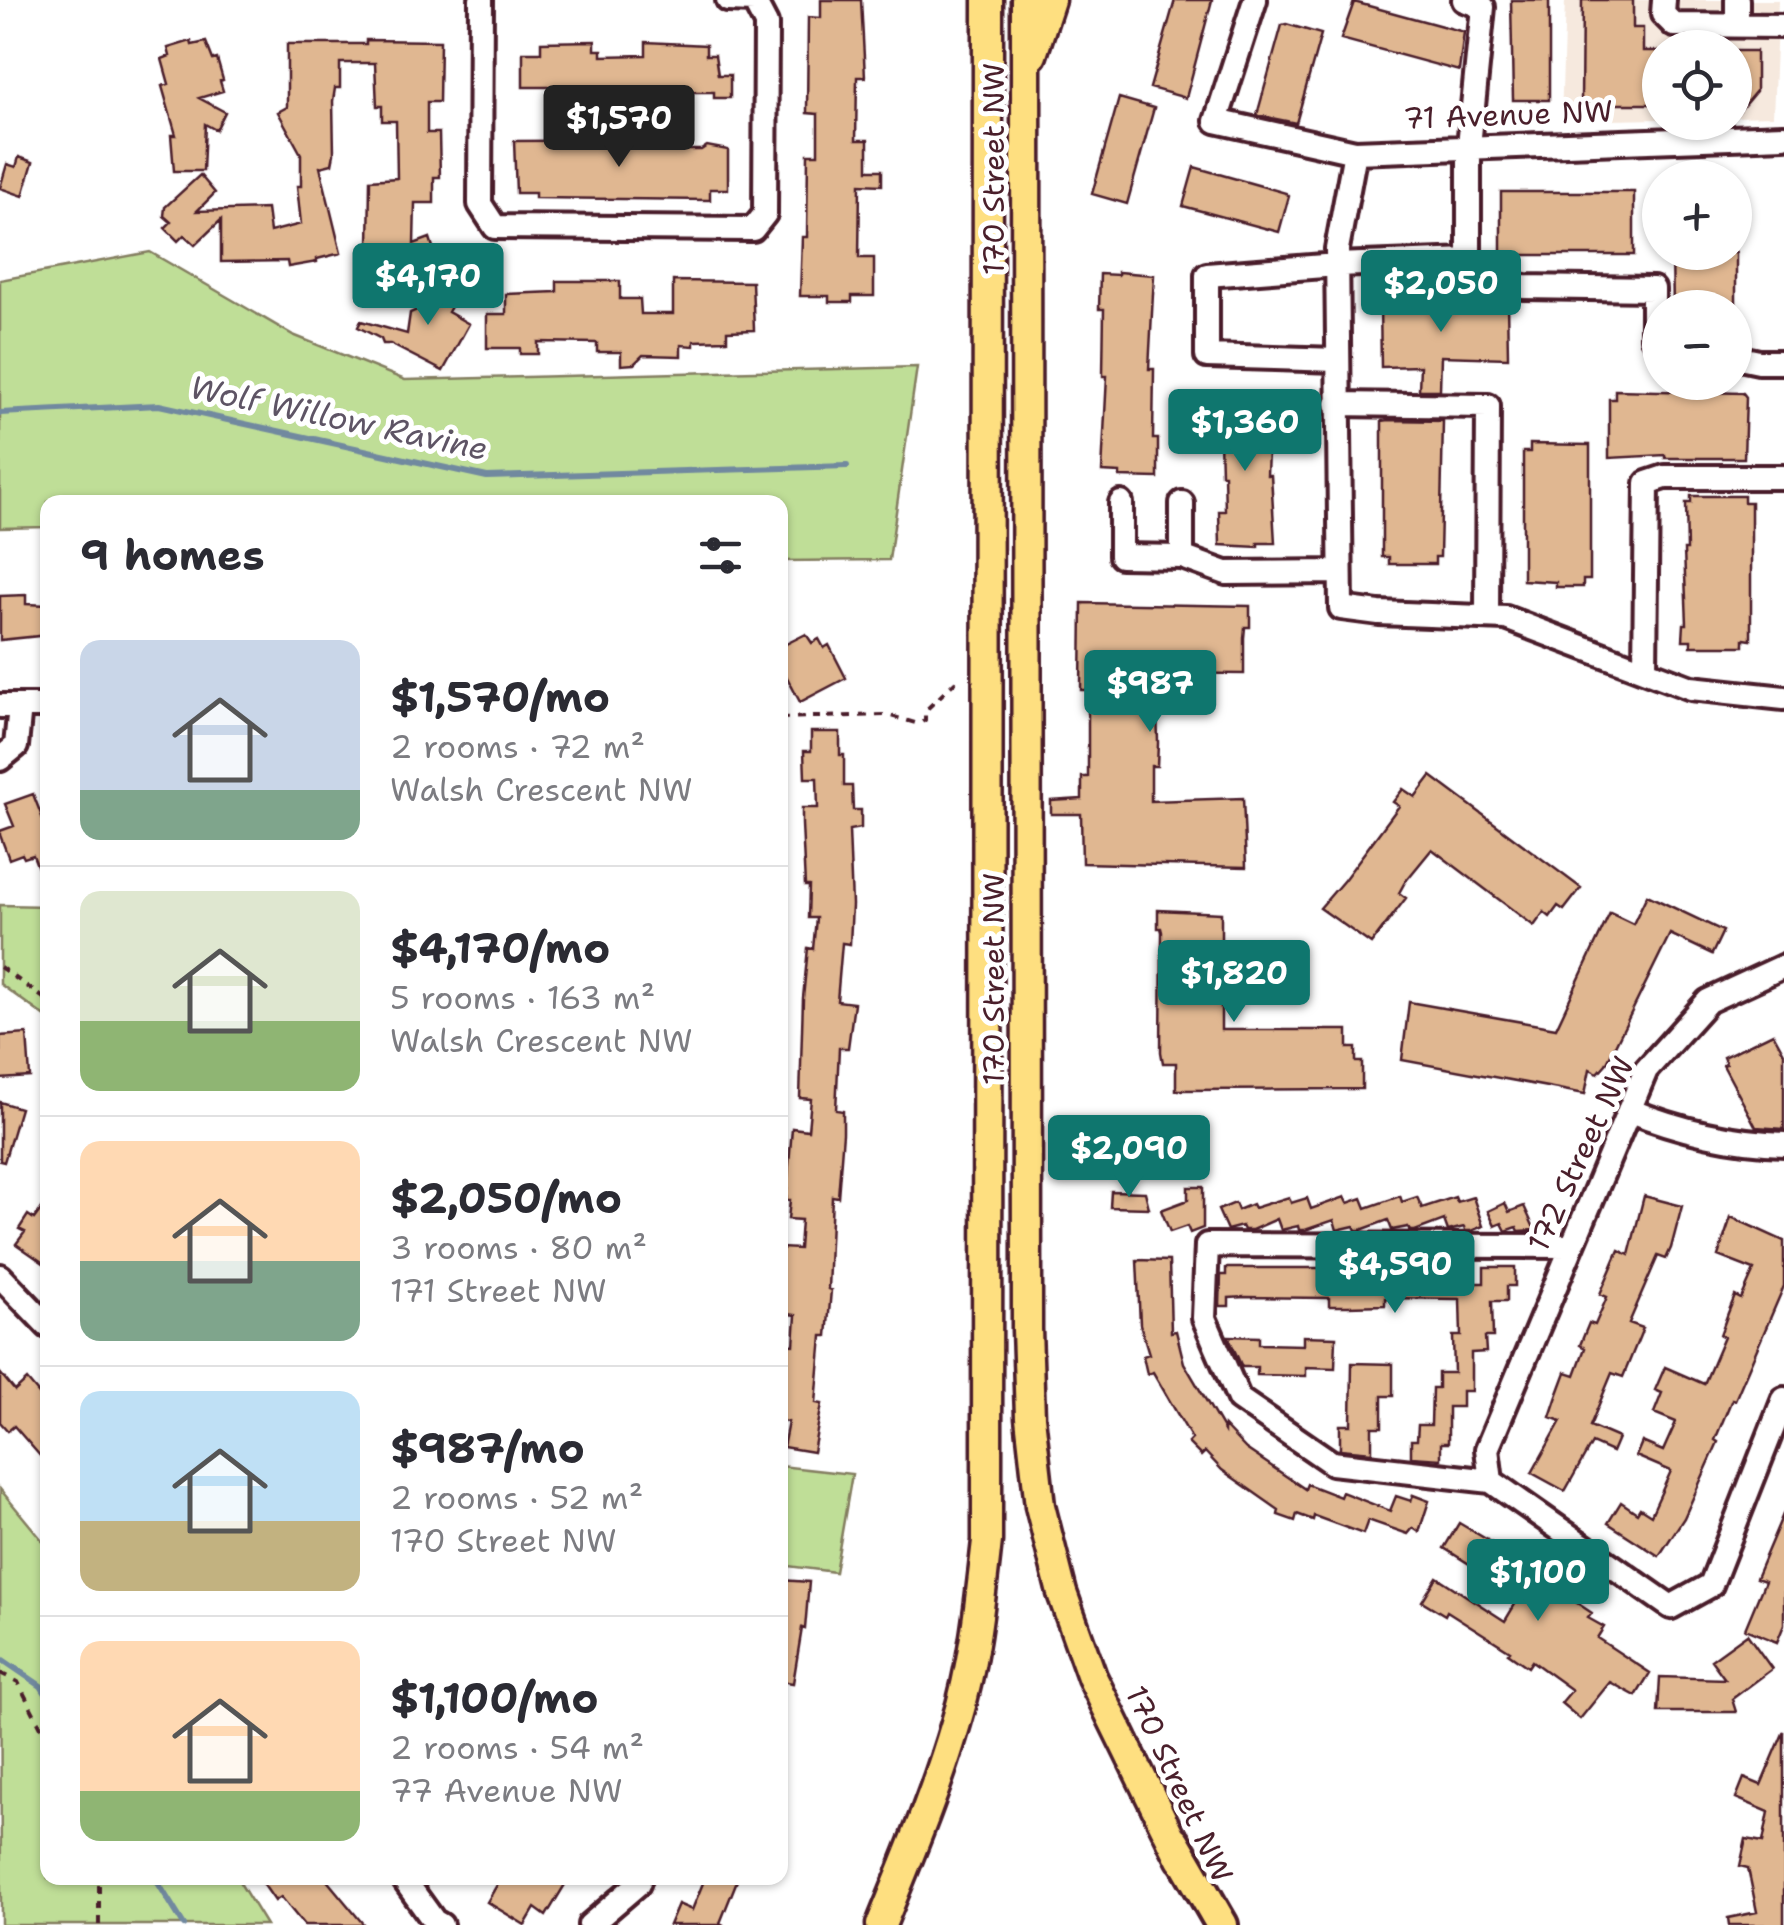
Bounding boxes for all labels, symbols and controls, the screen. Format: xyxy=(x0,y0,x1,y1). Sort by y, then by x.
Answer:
map controls xyxy=(1642,30,1752,400)
button: locate xyxy=(1642,30,1752,140)
street label: 170 Street NW xyxy=(973,63,1014,275)
pin: $1,570 xyxy=(538,85,700,170)
street label: 71 Avenue NW xyxy=(1402,90,1614,139)
text: $1,570 xyxy=(566,96,672,139)
button: + xyxy=(1642,160,1752,270)
pin: $4,170 xyxy=(347,243,509,328)
pin: $2,050 xyxy=(1360,250,1522,335)
text: $4,170 xyxy=(375,254,481,297)
text: $2,050 xyxy=(1383,261,1499,304)
button: − xyxy=(1642,290,1752,400)
water label: Wolf Willow Ravine xyxy=(186,365,492,470)
pin: $1,360 xyxy=(1164,389,1326,474)
text: $1,360 xyxy=(1190,400,1300,443)
text: 9 homes xyxy=(80,527,265,583)
icon: filters xyxy=(693,528,748,583)
pin: $987 xyxy=(1091,650,1209,735)
text: $987 xyxy=(1106,661,1194,704)
text: $1,570/mo xyxy=(390,669,610,725)
icon: home xyxy=(160,680,280,800)
text: 2 rooms · 72 m² xyxy=(390,725,645,768)
text: Walsh Crescent NW xyxy=(390,768,693,811)
street label: 170 Street NW xyxy=(973,873,1014,1085)
text: $4,170/mo xyxy=(390,920,610,976)
icon: home xyxy=(160,931,280,1051)
pin: $1,820 xyxy=(1153,940,1315,1025)
text: $1,820 xyxy=(1180,951,1288,994)
text: 5 rooms · 163 m² xyxy=(390,976,655,1019)
text: Walsh Crescent NW xyxy=(390,1019,693,1062)
street label: 172 Street NW xyxy=(1517,1050,1644,1258)
pin: $2,090 xyxy=(1048,1115,1210,1200)
text: $2,090 xyxy=(1070,1126,1188,1169)
text: $2,050/mo xyxy=(390,1170,622,1226)
icon: home xyxy=(160,1181,280,1301)
text: 3 rooms · 80 m² xyxy=(390,1226,647,1269)
pin: $4,590 xyxy=(1314,1231,1476,1316)
text: $4,590 xyxy=(1337,1242,1453,1285)
text: 171 Street NW xyxy=(390,1269,607,1312)
text: $987/mo xyxy=(390,1420,585,1476)
icon: home xyxy=(160,1431,280,1551)
text: 2 rooms · 52 m² xyxy=(390,1476,643,1519)
text: 170 Street NW xyxy=(390,1519,617,1562)
pin: $1,100 xyxy=(1457,1539,1619,1624)
text: $1,100 xyxy=(1489,1550,1587,1593)
text: $1,100/mo xyxy=(390,1670,598,1726)
street label: 170 Street NW xyxy=(1116,1679,1243,1889)
icon: home xyxy=(160,1681,280,1801)
text: 2 rooms · 54 m² xyxy=(390,1726,644,1769)
text: 77 Avenue NW xyxy=(390,1769,623,1812)

